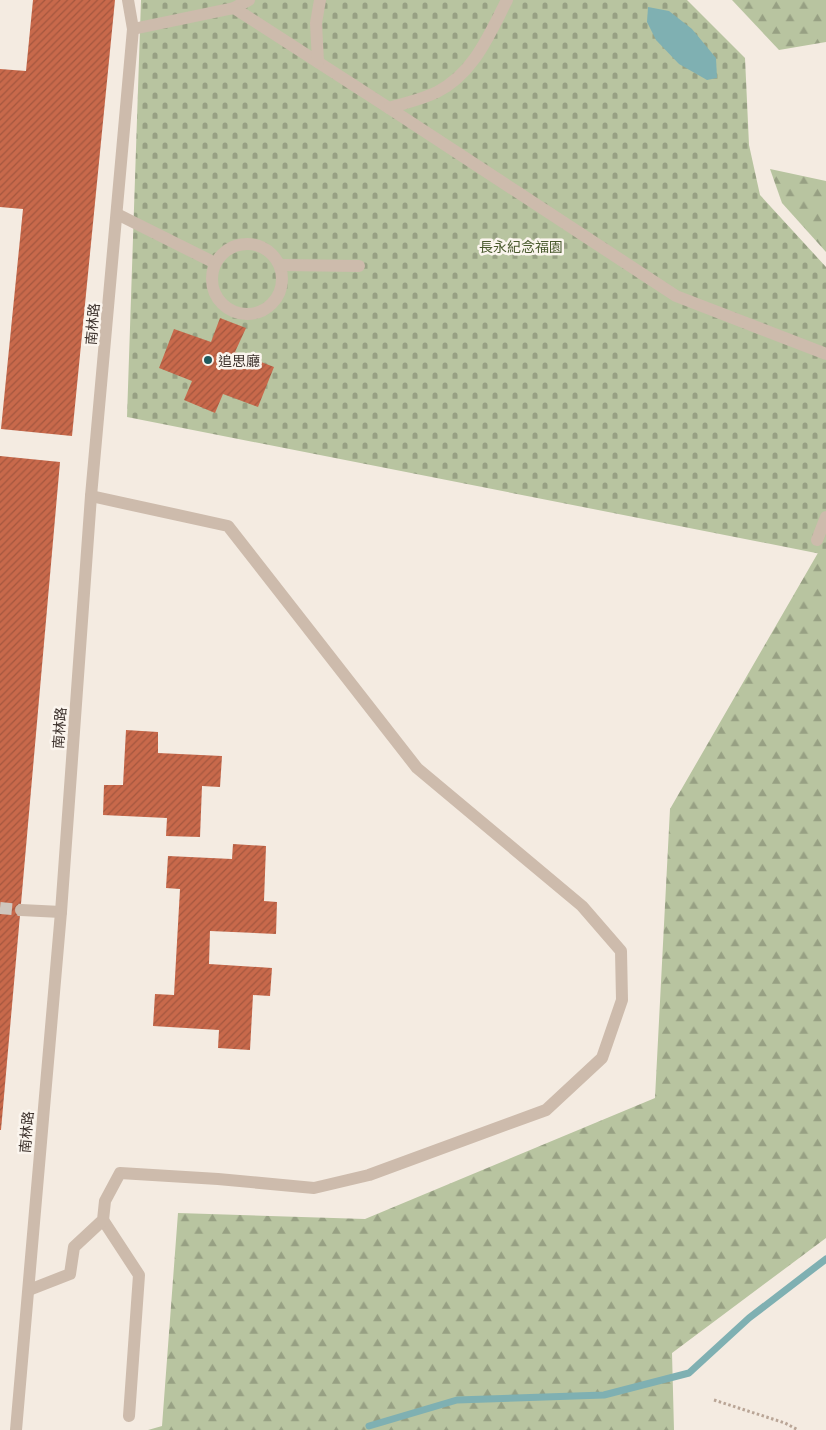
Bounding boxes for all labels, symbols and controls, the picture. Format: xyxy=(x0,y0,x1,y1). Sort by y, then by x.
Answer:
park label: 長永紀念福園 xyxy=(479,238,563,255)
street label: 南林路 xyxy=(82,302,102,346)
place label: 追思廳 xyxy=(218,352,260,369)
marker: 追思廳 xyxy=(202,354,214,366)
street label: 南林路 xyxy=(49,706,69,750)
street label: 南林路 xyxy=(16,1110,36,1154)

